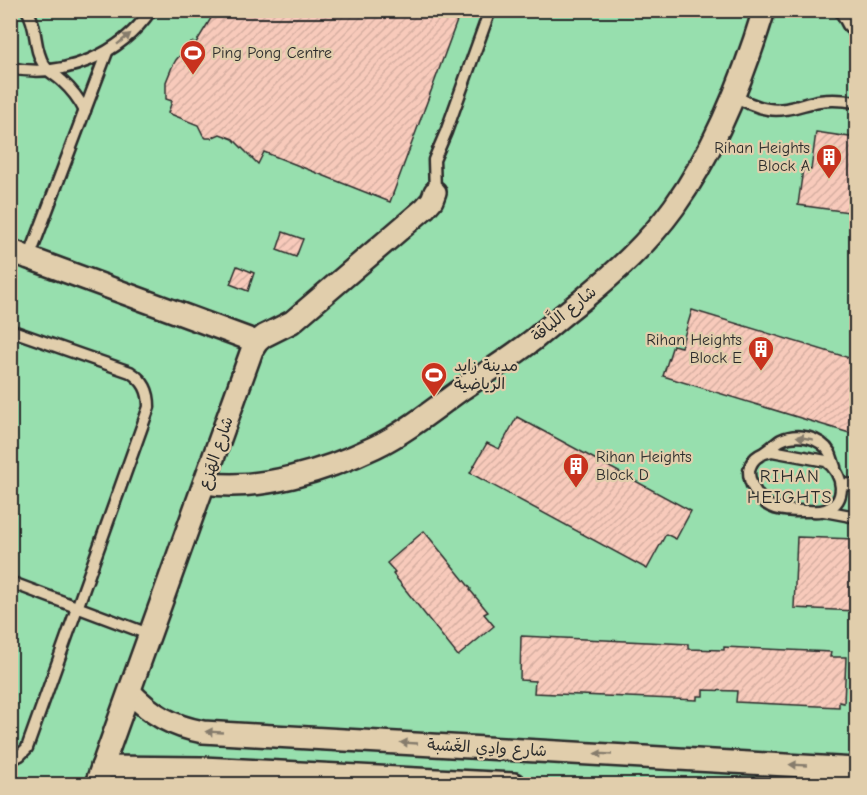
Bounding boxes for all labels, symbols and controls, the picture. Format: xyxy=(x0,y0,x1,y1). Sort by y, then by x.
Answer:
one-way arrow xyxy=(116,32,132,45)
sports icon: Ping Pong Centre xyxy=(178,38,208,76)
place label: Ping Pong Centre xyxy=(212,44,332,62)
place label: Rihan Heights Block A xyxy=(714,139,810,175)
building icon: Rihan Heights Block A xyxy=(814,142,844,180)
street label: شارع اللَّباقة xyxy=(525,279,601,347)
place label: Rihan Heights Block E xyxy=(646,331,742,367)
building icon: Rihan Heights Block E xyxy=(746,334,776,372)
place label: مدينة زايد الرياضية xyxy=(454,357,518,393)
sports icon: مدينة زايد الرياضية xyxy=(419,360,449,398)
street label: شارع الهَزع xyxy=(195,414,239,493)
one-way arrow xyxy=(795,433,814,442)
place label: Rihan Heights Block D xyxy=(596,448,692,484)
building icon: Rihan Heights Block D xyxy=(561,451,591,489)
district label: RIHAN HEIGHTS xyxy=(747,466,833,508)
one-way arrow xyxy=(205,728,224,737)
street label: شارع وادِي الغَشبة xyxy=(427,736,547,762)
one-way arrow xyxy=(399,739,418,748)
one-way arrow xyxy=(594,750,613,759)
one-way arrow xyxy=(789,761,808,770)

